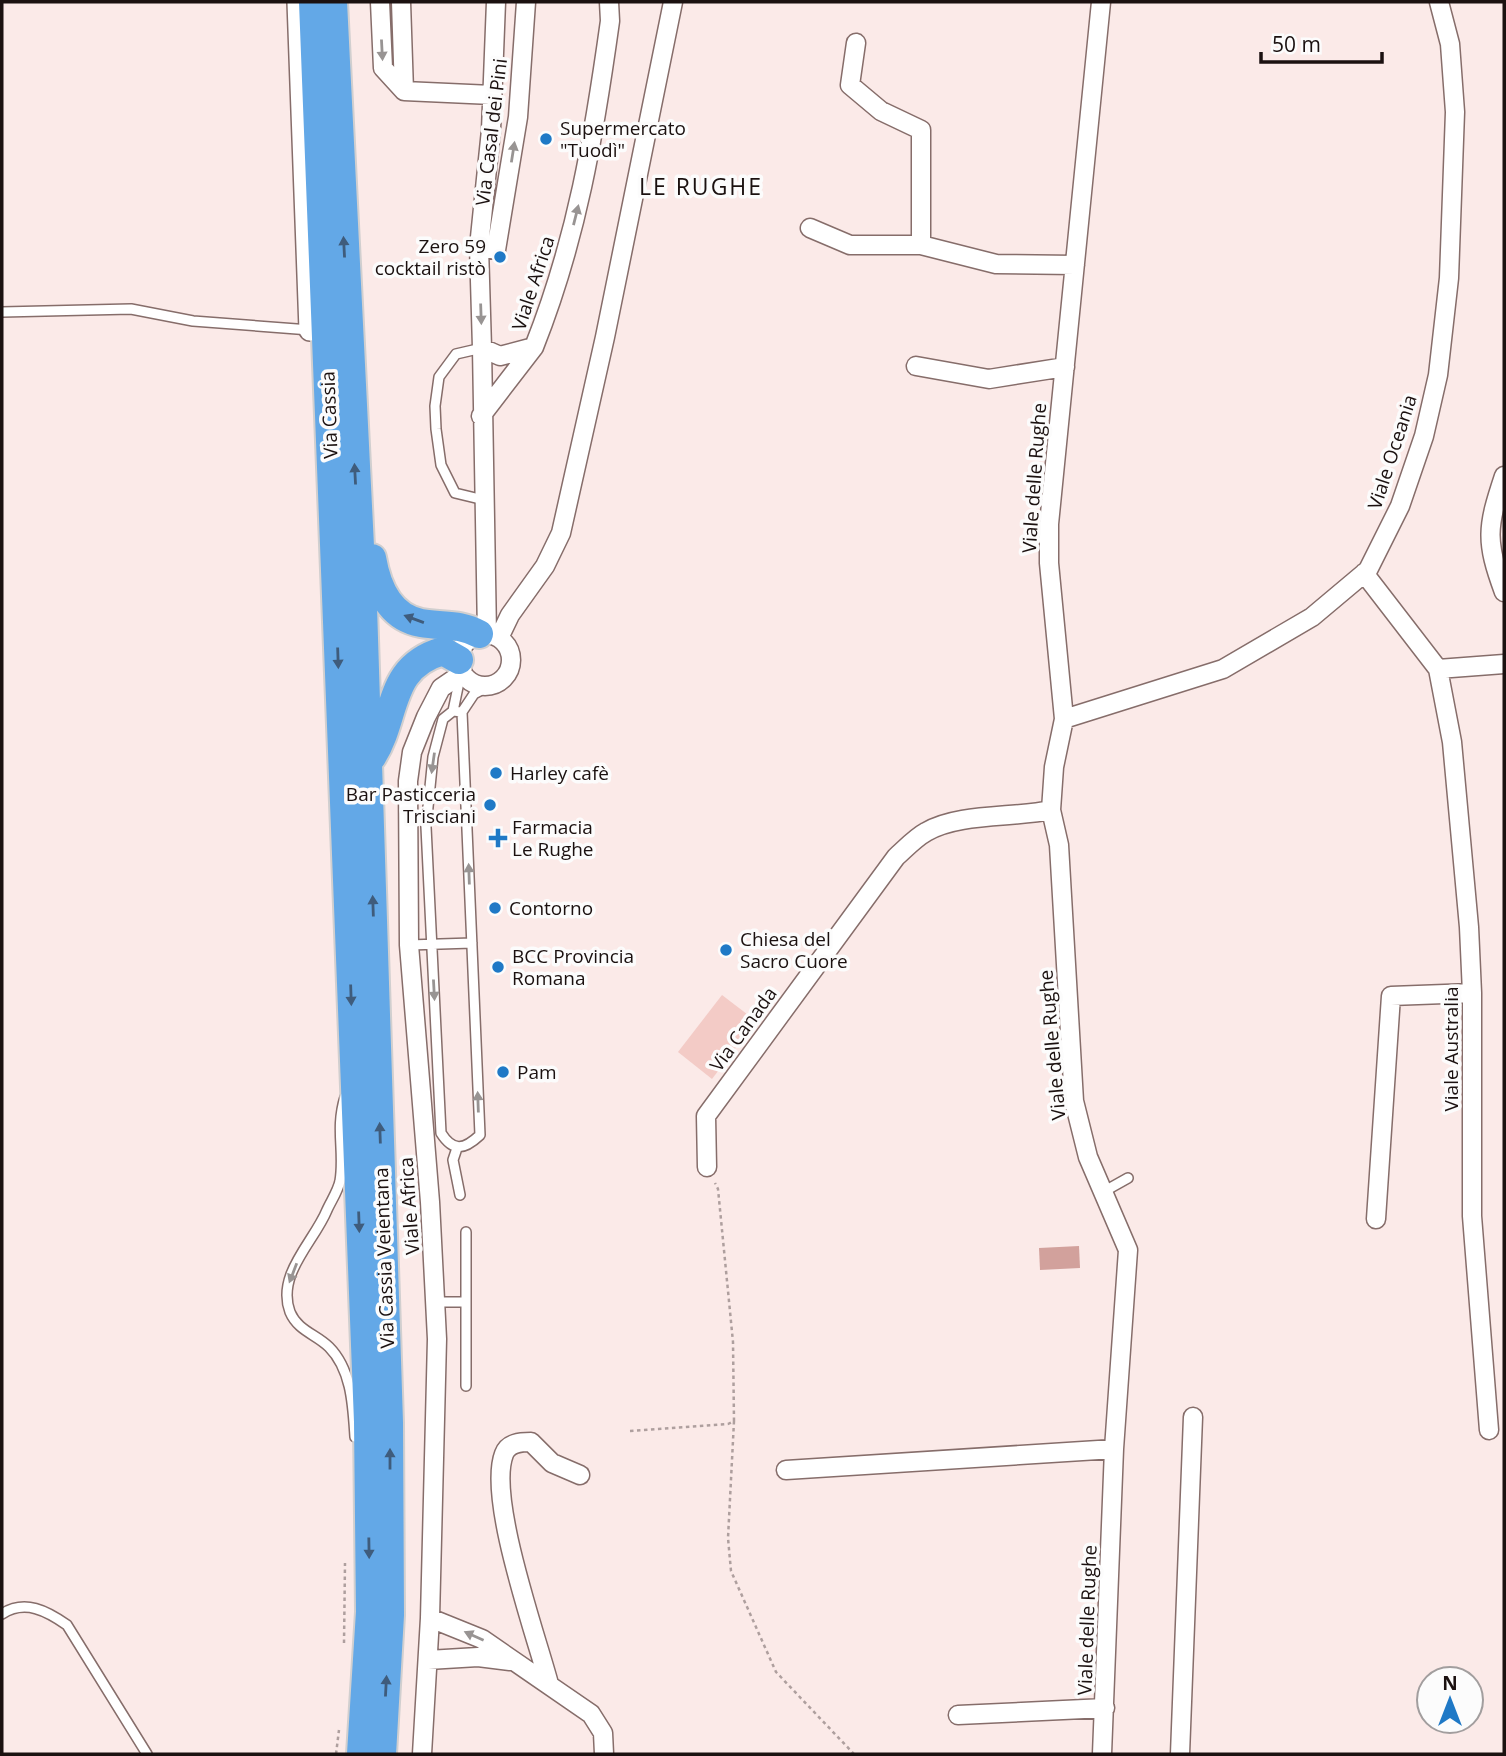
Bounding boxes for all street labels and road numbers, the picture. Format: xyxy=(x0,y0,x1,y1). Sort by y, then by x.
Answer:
street label: Via Casal dei Pini xyxy=(469,57,513,207)
street label: Viale Africa xyxy=(506,233,560,333)
street label: Via Cassia xyxy=(314,371,344,459)
street label: Viale Oceania xyxy=(1361,391,1423,513)
street label: Viale delle Rughe xyxy=(1016,402,1052,554)
street label: Viale delle Rughe xyxy=(1032,969,1072,1121)
street label: Via Canada xyxy=(704,981,782,1077)
street label: Viale Australia xyxy=(1438,986,1464,1112)
street label: Viale Africa xyxy=(393,1156,425,1256)
street label: Via Cassia Veientana xyxy=(368,1167,400,1349)
street label: Viale delle Rughe xyxy=(1071,1544,1103,1696)

